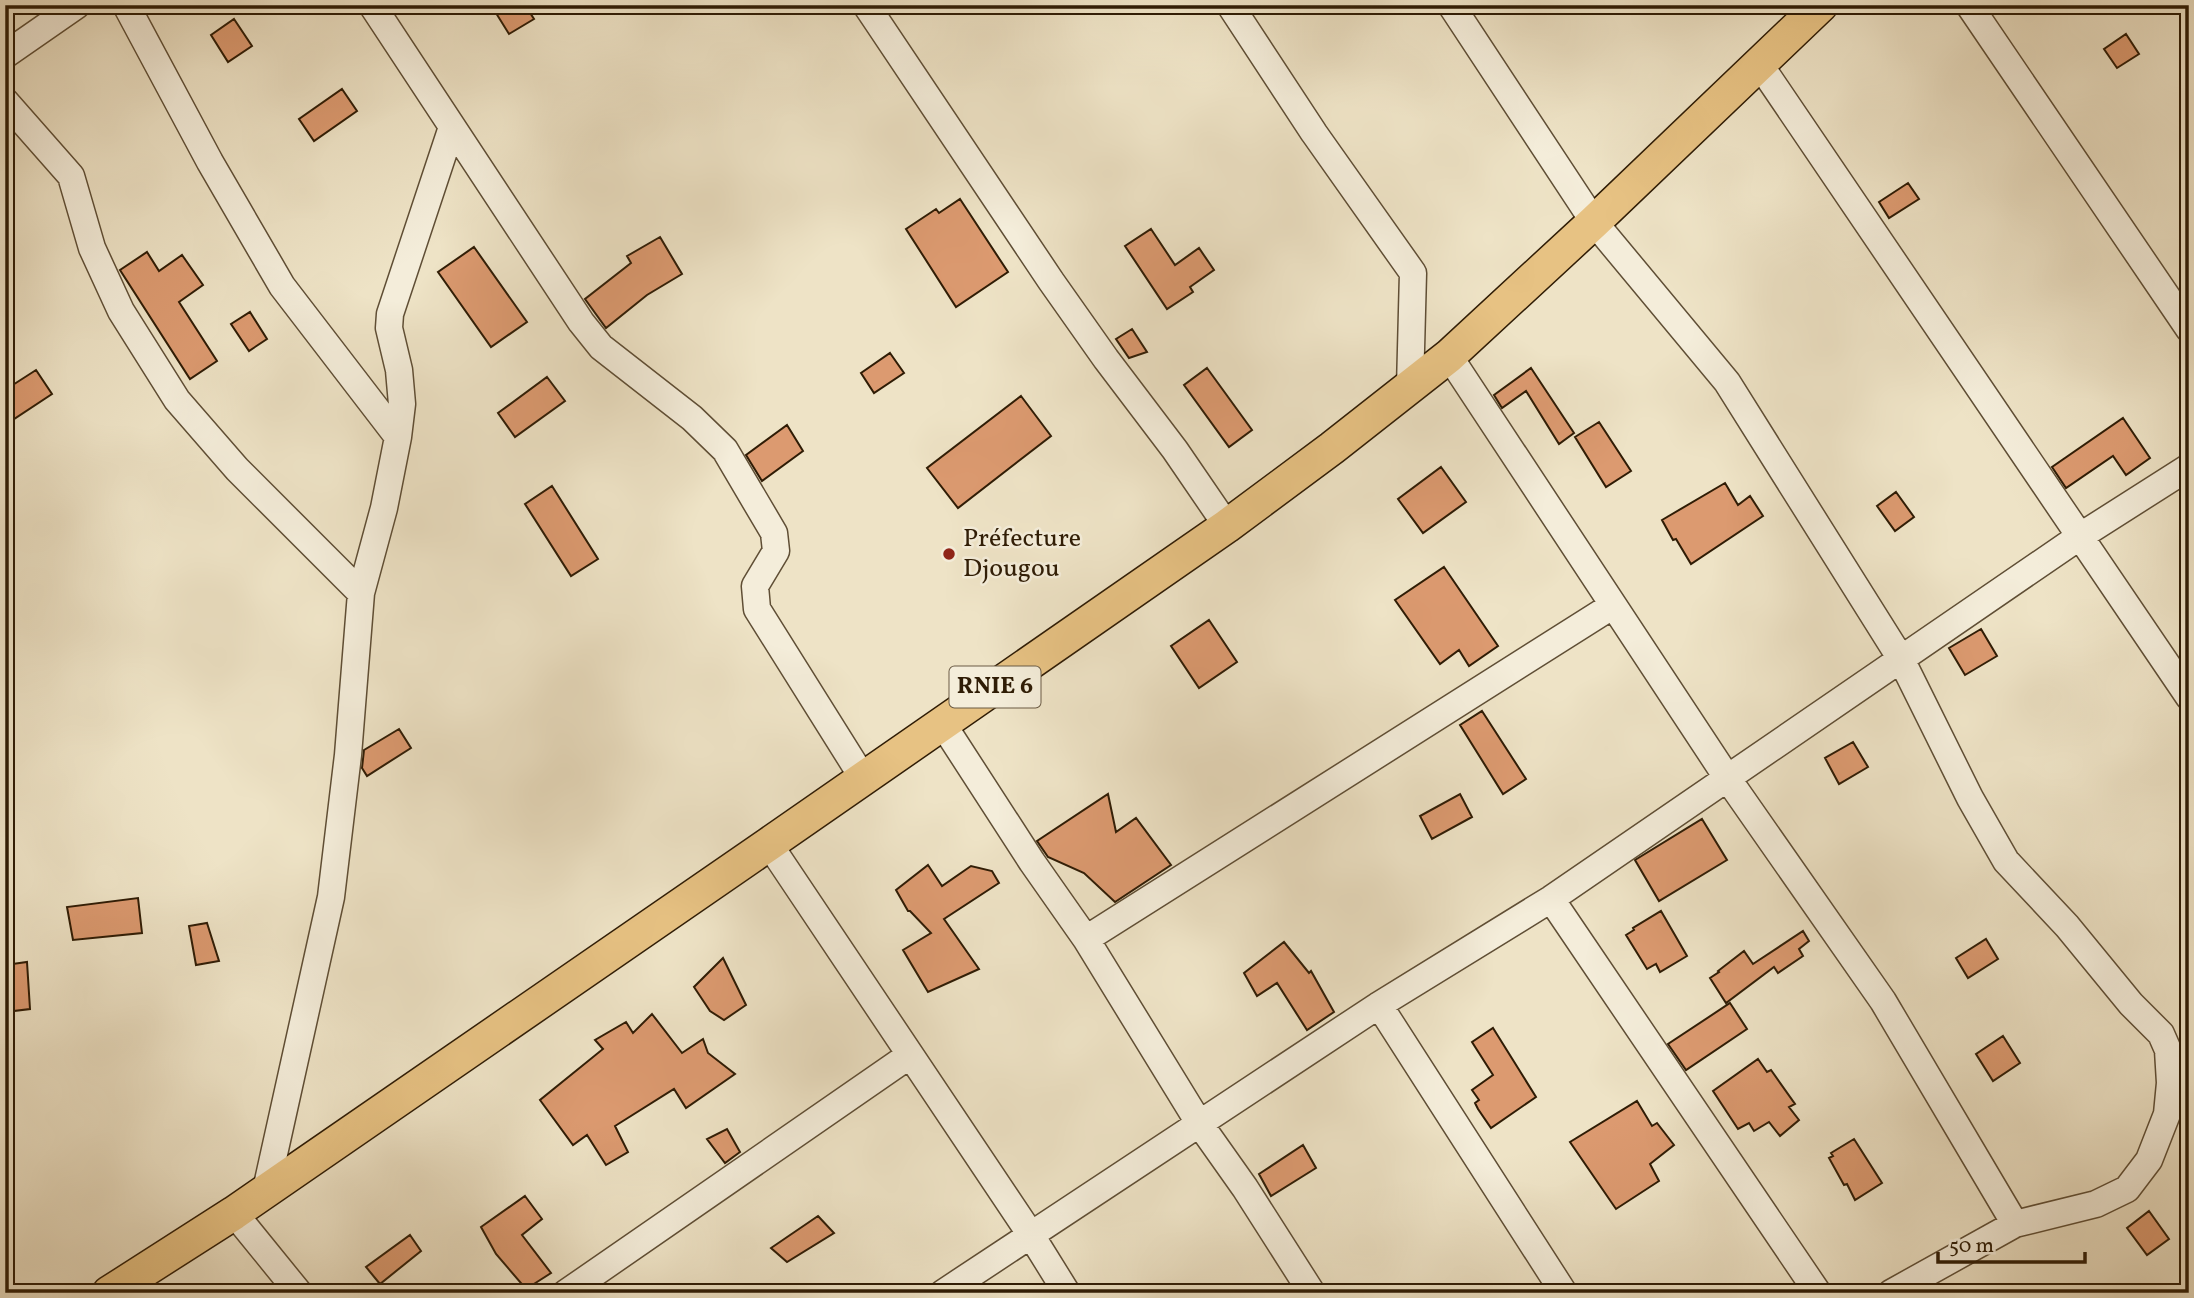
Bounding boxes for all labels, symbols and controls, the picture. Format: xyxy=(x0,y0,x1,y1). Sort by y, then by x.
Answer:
place label: Préfecture Djougou xyxy=(963,521,1081,587)
marker: Préfecture Djougou xyxy=(941,546,957,562)
road number: RNIE 6 xyxy=(950,666,1040,708)
scale bar xyxy=(1938,1221,2086,1265)
text: 50 m xyxy=(1949,1232,1994,1261)

